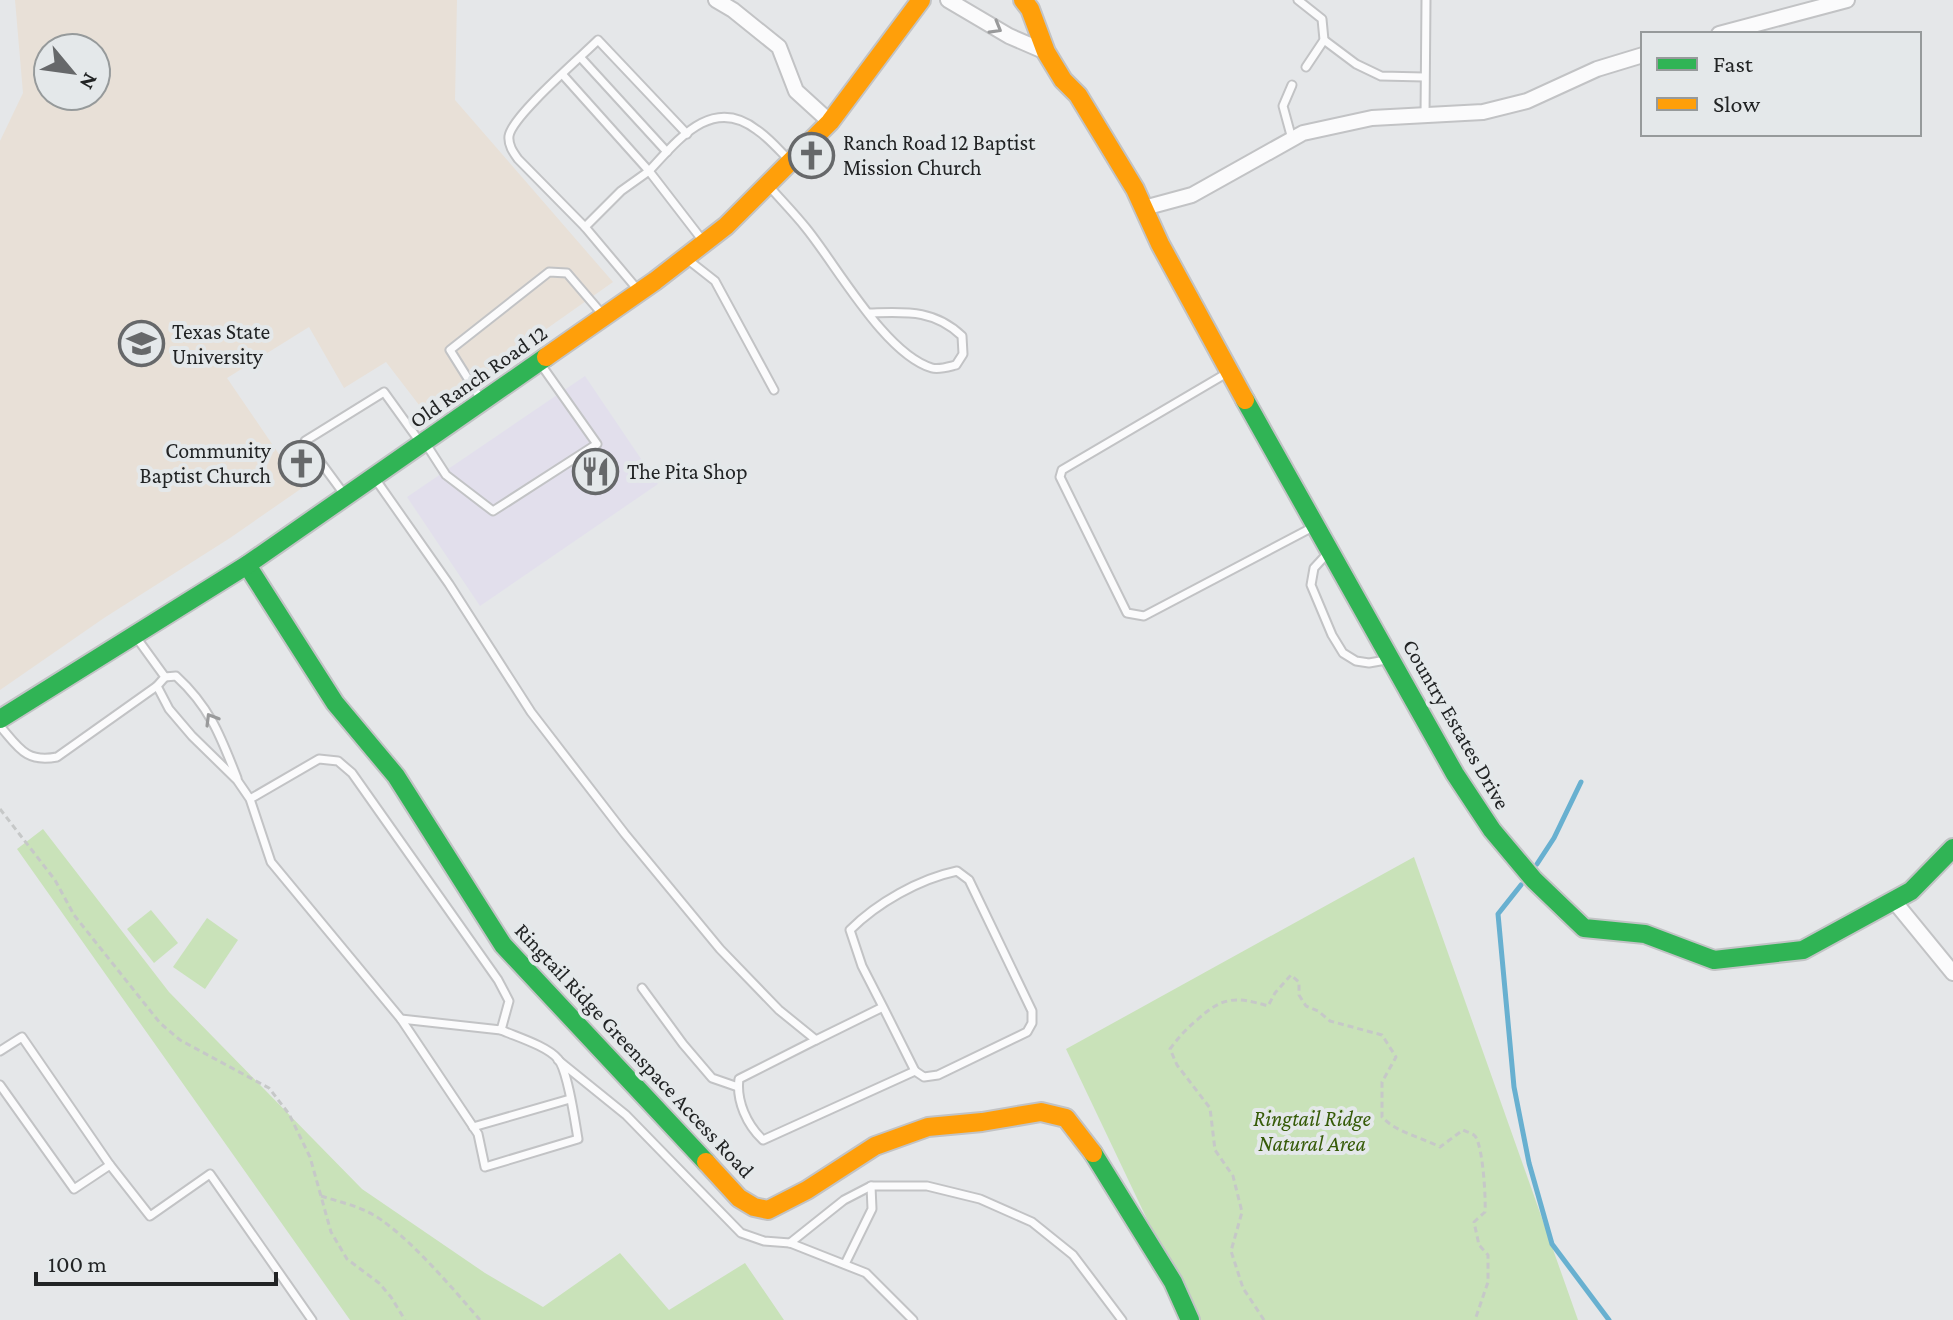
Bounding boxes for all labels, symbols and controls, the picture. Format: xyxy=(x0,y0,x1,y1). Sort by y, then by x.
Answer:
one-way arrow xyxy=(987,18,1002,34)
north arrow xyxy=(32,32,112,112)
legend xyxy=(1641,32,1921,136)
text: Fast xyxy=(1713,50,1754,77)
text: N xyxy=(74,69,104,94)
text: Slow xyxy=(1713,90,1760,117)
place label: Ranch Road 12 Baptist Mission Church xyxy=(843,130,1036,180)
church icon: Ranch Road 12 Baptist Mission Church xyxy=(788,131,836,179)
place label: Texas State University xyxy=(172,319,270,369)
school or university icon: Texas State University xyxy=(117,320,165,368)
street label: Old Ranch Road 12 xyxy=(405,320,552,433)
place label: Community Baptist Church xyxy=(140,438,272,488)
church icon: Community Baptist Church xyxy=(278,439,326,487)
restaurant icon: The Pita Shop xyxy=(572,447,620,495)
place label: The Pita Shop xyxy=(627,459,747,484)
street label: Country Estates Drive xyxy=(1398,635,1515,814)
one-way arrow xyxy=(205,713,221,728)
street label: Ringtail Ridge Greenspace Access Road xyxy=(510,918,760,1183)
park label: Ringtail Ridge Natural Area xyxy=(1253,1106,1371,1156)
scale bar xyxy=(36,1236,276,1286)
text: 100 m xyxy=(48,1250,107,1277)

